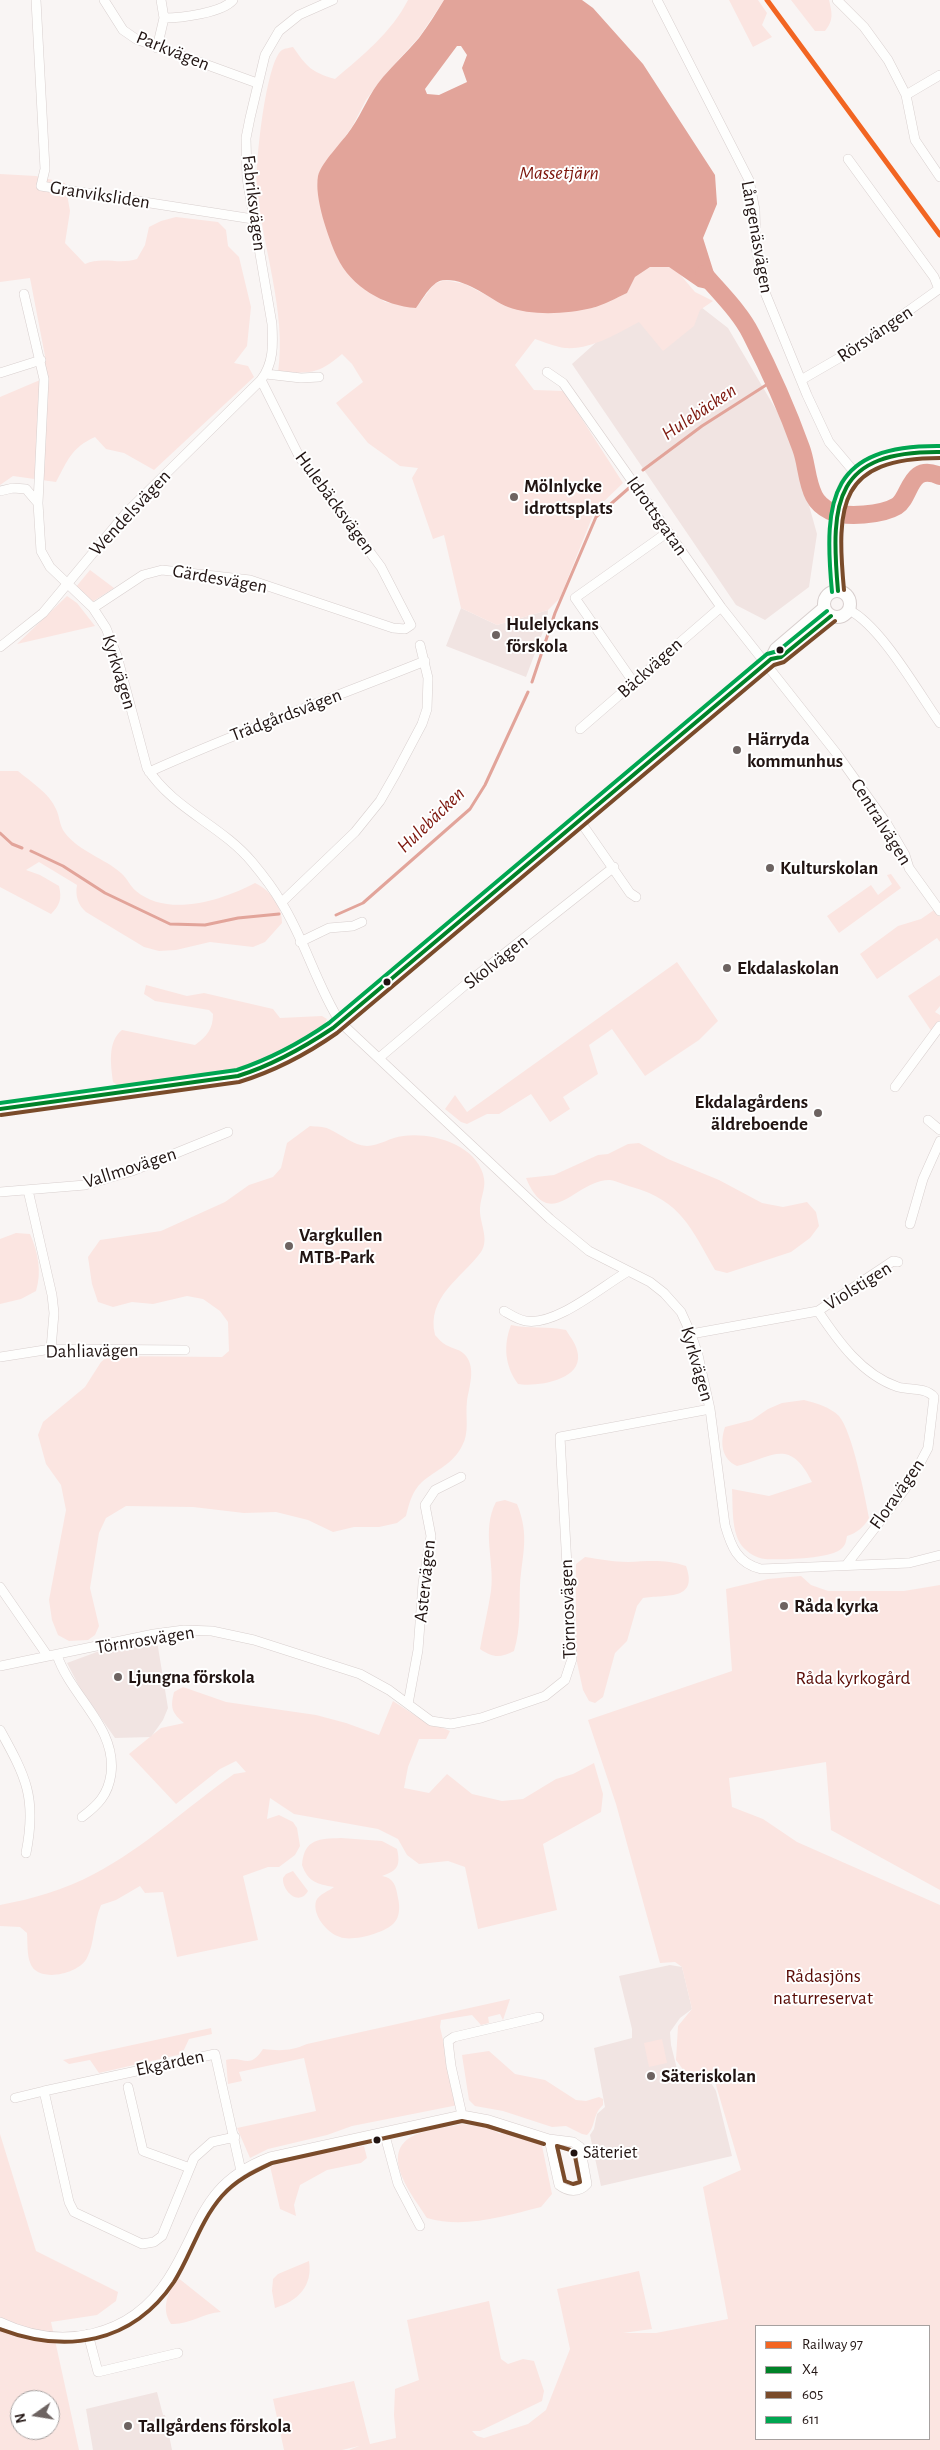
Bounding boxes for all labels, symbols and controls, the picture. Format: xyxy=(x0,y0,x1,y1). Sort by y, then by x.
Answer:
street label: Parkvägen xyxy=(133,26,213,76)
street label: Fabriksvägen xyxy=(237,154,271,252)
water label: Massetjärn xyxy=(519,161,599,185)
street label: Granviksliden xyxy=(48,176,152,214)
street label: Långenäsvägen xyxy=(736,179,778,295)
street label: Rörsvängen xyxy=(833,300,917,368)
water label: Hulebäcken xyxy=(657,378,741,446)
street label: Hulebäcksvägen xyxy=(290,447,380,559)
street label: Wendelsvägen xyxy=(84,465,176,561)
street label: Idrottsgatan xyxy=(621,472,693,560)
place label: Mölnlycke idrottsplats xyxy=(524,475,613,519)
marker: Mölnlycke idrottsplats xyxy=(508,491,520,503)
street label: Gärdesvägen xyxy=(171,559,269,599)
place label: Hulelyckans förskola xyxy=(506,613,599,657)
marker: Hulelyckans förskola xyxy=(490,629,502,641)
street label: Kyrkvägen xyxy=(97,632,141,712)
street label: Bäckvägen xyxy=(613,633,687,703)
unlabelled marker xyxy=(775,645,785,655)
street label: Trädgårdsvägen xyxy=(227,683,345,747)
place label: Härryda kommunhus xyxy=(747,728,843,772)
marker: Härryda kommunhus xyxy=(731,744,743,756)
street label: Centralvägen xyxy=(845,774,917,870)
water label: Hulebäcken xyxy=(392,782,470,858)
place label: Kulturskolan xyxy=(780,857,878,879)
marker: Kulturskolan xyxy=(764,862,776,874)
street label: Skolvägen xyxy=(459,930,533,994)
place label: Ekdalaskolan xyxy=(737,957,839,979)
marker: Ekdalaskolan xyxy=(721,962,733,974)
unlabelled marker xyxy=(382,977,392,987)
place label: Ekdalagårdens äldreboende xyxy=(695,1091,808,1135)
marker: Ekdalagårdens äldreboende xyxy=(812,1107,824,1119)
street label: Vallmovägen xyxy=(81,1142,179,1194)
place label: Vargkullen MTB-Park xyxy=(299,1224,382,1268)
marker: Vargkullen MTB-Park xyxy=(283,1240,295,1252)
street label: Violstigen xyxy=(820,1257,896,1315)
street label: Kyrkvägen xyxy=(675,1324,719,1404)
street label: Dahliavägen xyxy=(45,1339,139,1363)
street label: Floravägen xyxy=(864,1454,930,1534)
street label: Astervägen xyxy=(409,1538,441,1624)
street label: Törnrosvägen xyxy=(555,1559,581,1659)
place label: Råda kyrka xyxy=(794,1595,879,1617)
marker: Råda kyrka xyxy=(778,1600,790,1612)
street label: Törnrosvägen xyxy=(94,1621,196,1659)
place label: Ljungna förskola xyxy=(128,1666,255,1688)
park label: Råda kyrkogård xyxy=(796,1667,910,1689)
marker: Ljungna förskola xyxy=(112,1671,124,1683)
park label: Rådasjöns naturreservat xyxy=(773,1965,873,2009)
street label: Ekgården xyxy=(134,2045,206,2081)
place label: Säteriskolan xyxy=(661,2065,756,2087)
marker: Säteriskolan xyxy=(645,2070,657,2082)
unlabelled marker xyxy=(372,2135,382,2145)
place label: Säteriet xyxy=(583,2142,637,2164)
marker: Säteriet xyxy=(569,2148,579,2158)
legend xyxy=(755,2325,930,2440)
text: Railway 97 xyxy=(802,2337,863,2352)
text: X4 xyxy=(802,2362,818,2377)
text: 605 xyxy=(802,2387,823,2402)
north arrow xyxy=(10,2390,60,2440)
text: N xyxy=(13,2412,29,2424)
text: 611 xyxy=(802,2412,819,2427)
place label: Tallgårdens förskola xyxy=(138,2415,291,2437)
marker: Tallgårdens förskola xyxy=(122,2420,134,2432)

